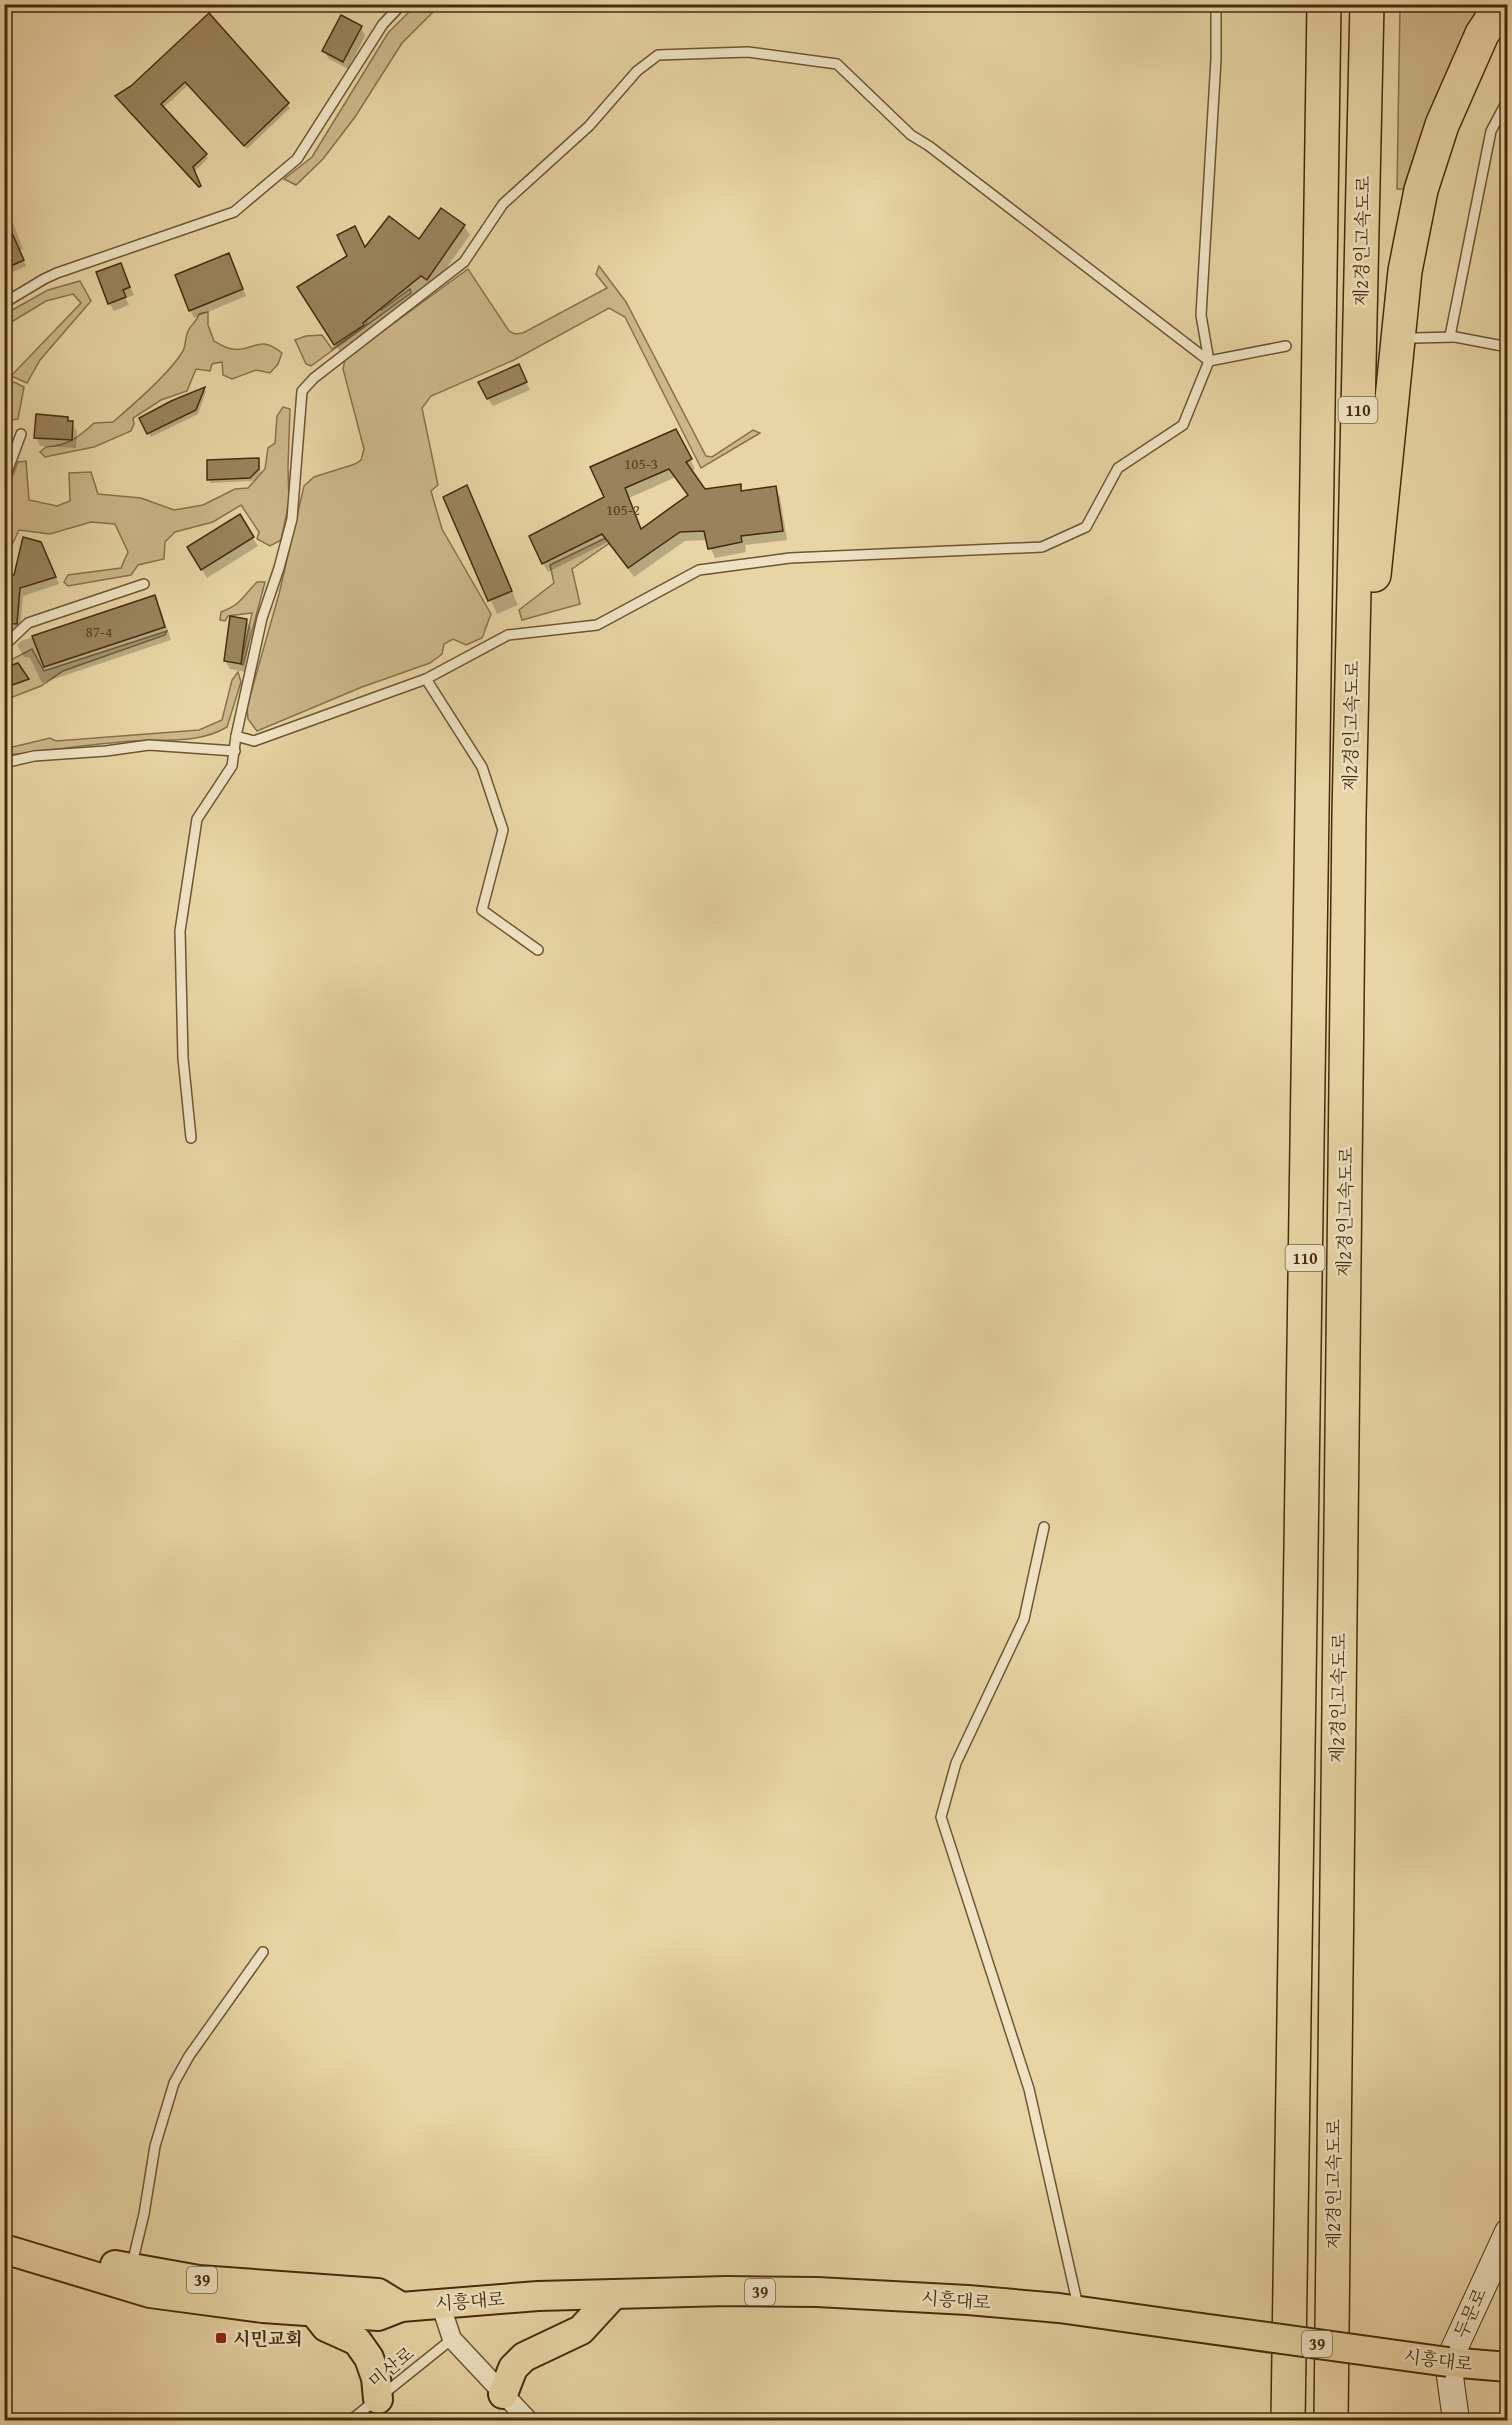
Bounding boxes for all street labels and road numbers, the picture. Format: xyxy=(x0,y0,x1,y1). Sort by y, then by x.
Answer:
street label: 제2경인고속도로 xyxy=(1347,176,1377,306)
road number: 110 xyxy=(1338,397,1378,423)
street label: 제2경인고속도로 xyxy=(1336,661,1366,791)
street label: 제2경인고속도로 xyxy=(1330,1147,1360,1277)
road number: 110 xyxy=(1286,1245,1324,1271)
street label: 제2경인고속도로 xyxy=(1323,1633,1353,1763)
street label: 제2경인고속도로 xyxy=(1320,2119,1347,2249)
road number: 39 xyxy=(187,2267,217,2293)
road number: 39 xyxy=(745,2279,775,2305)
street label: 시흥대로 xyxy=(920,2284,992,2316)
street label: 두문로 xyxy=(1447,2284,1493,2342)
street label: 시흥대로 xyxy=(434,2285,506,2317)
road number: 39 xyxy=(1302,2331,1332,2357)
street label: 미산로 xyxy=(362,2340,420,2394)
street label: 시흥대로 xyxy=(1402,2342,1474,2378)

